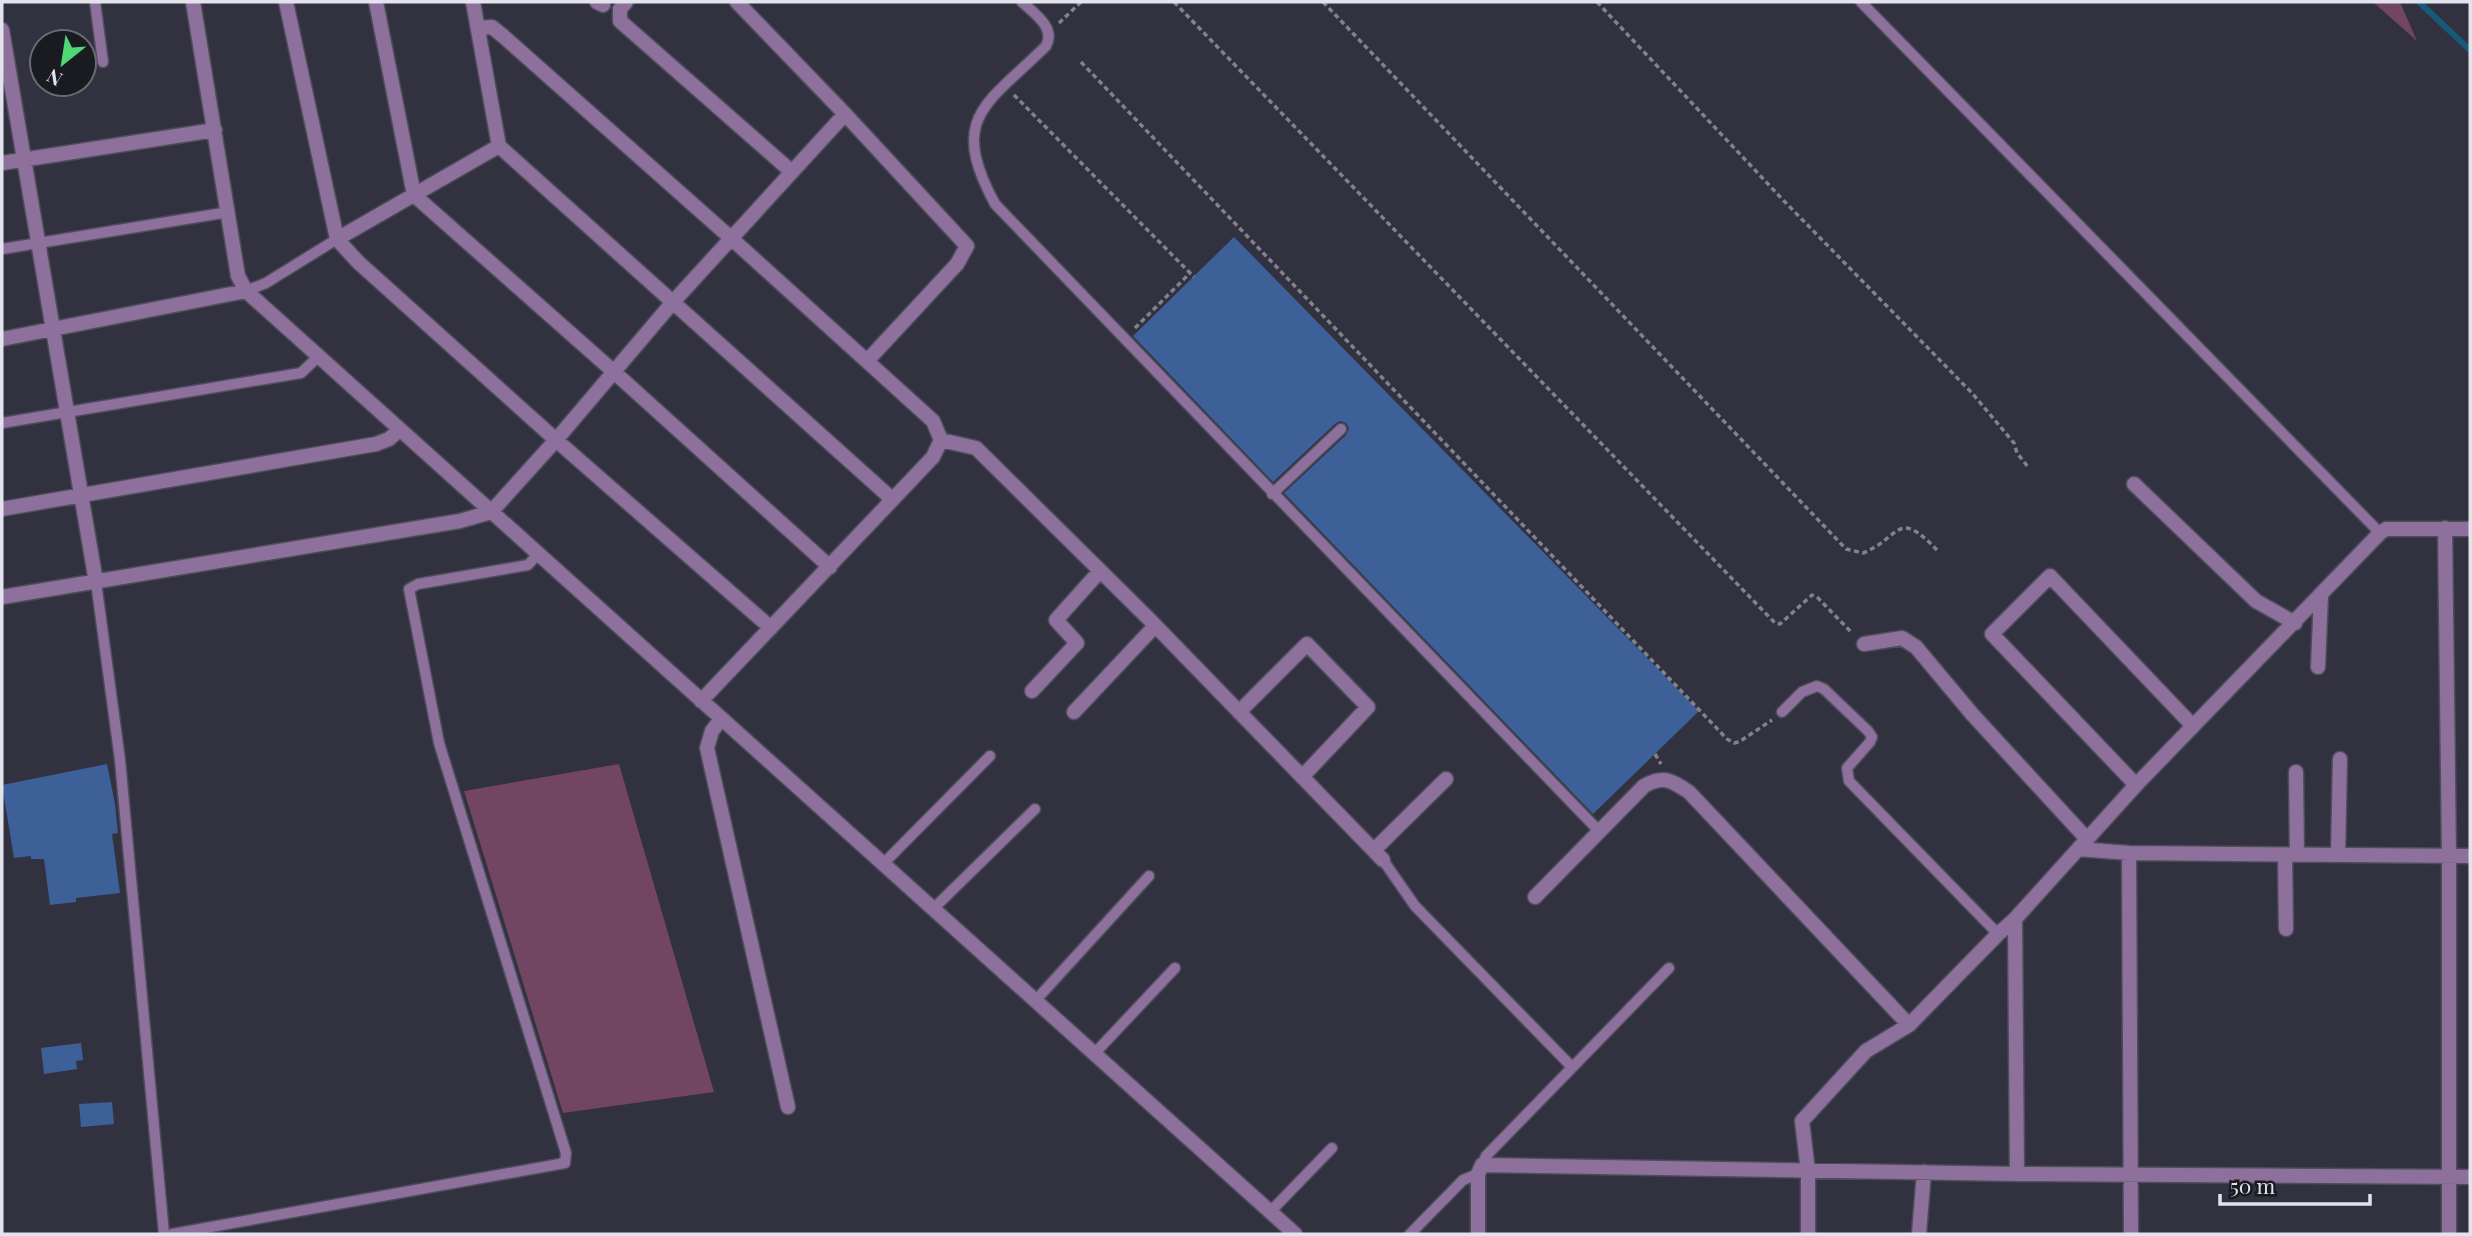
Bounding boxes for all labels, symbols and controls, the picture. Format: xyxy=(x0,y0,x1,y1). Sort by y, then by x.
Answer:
north arrow xyxy=(28,28,98,98)
text: N xyxy=(41,64,66,93)
scale bar xyxy=(2220,1162,2370,1206)
text: 50 m xyxy=(2230,1171,2276,1199)

